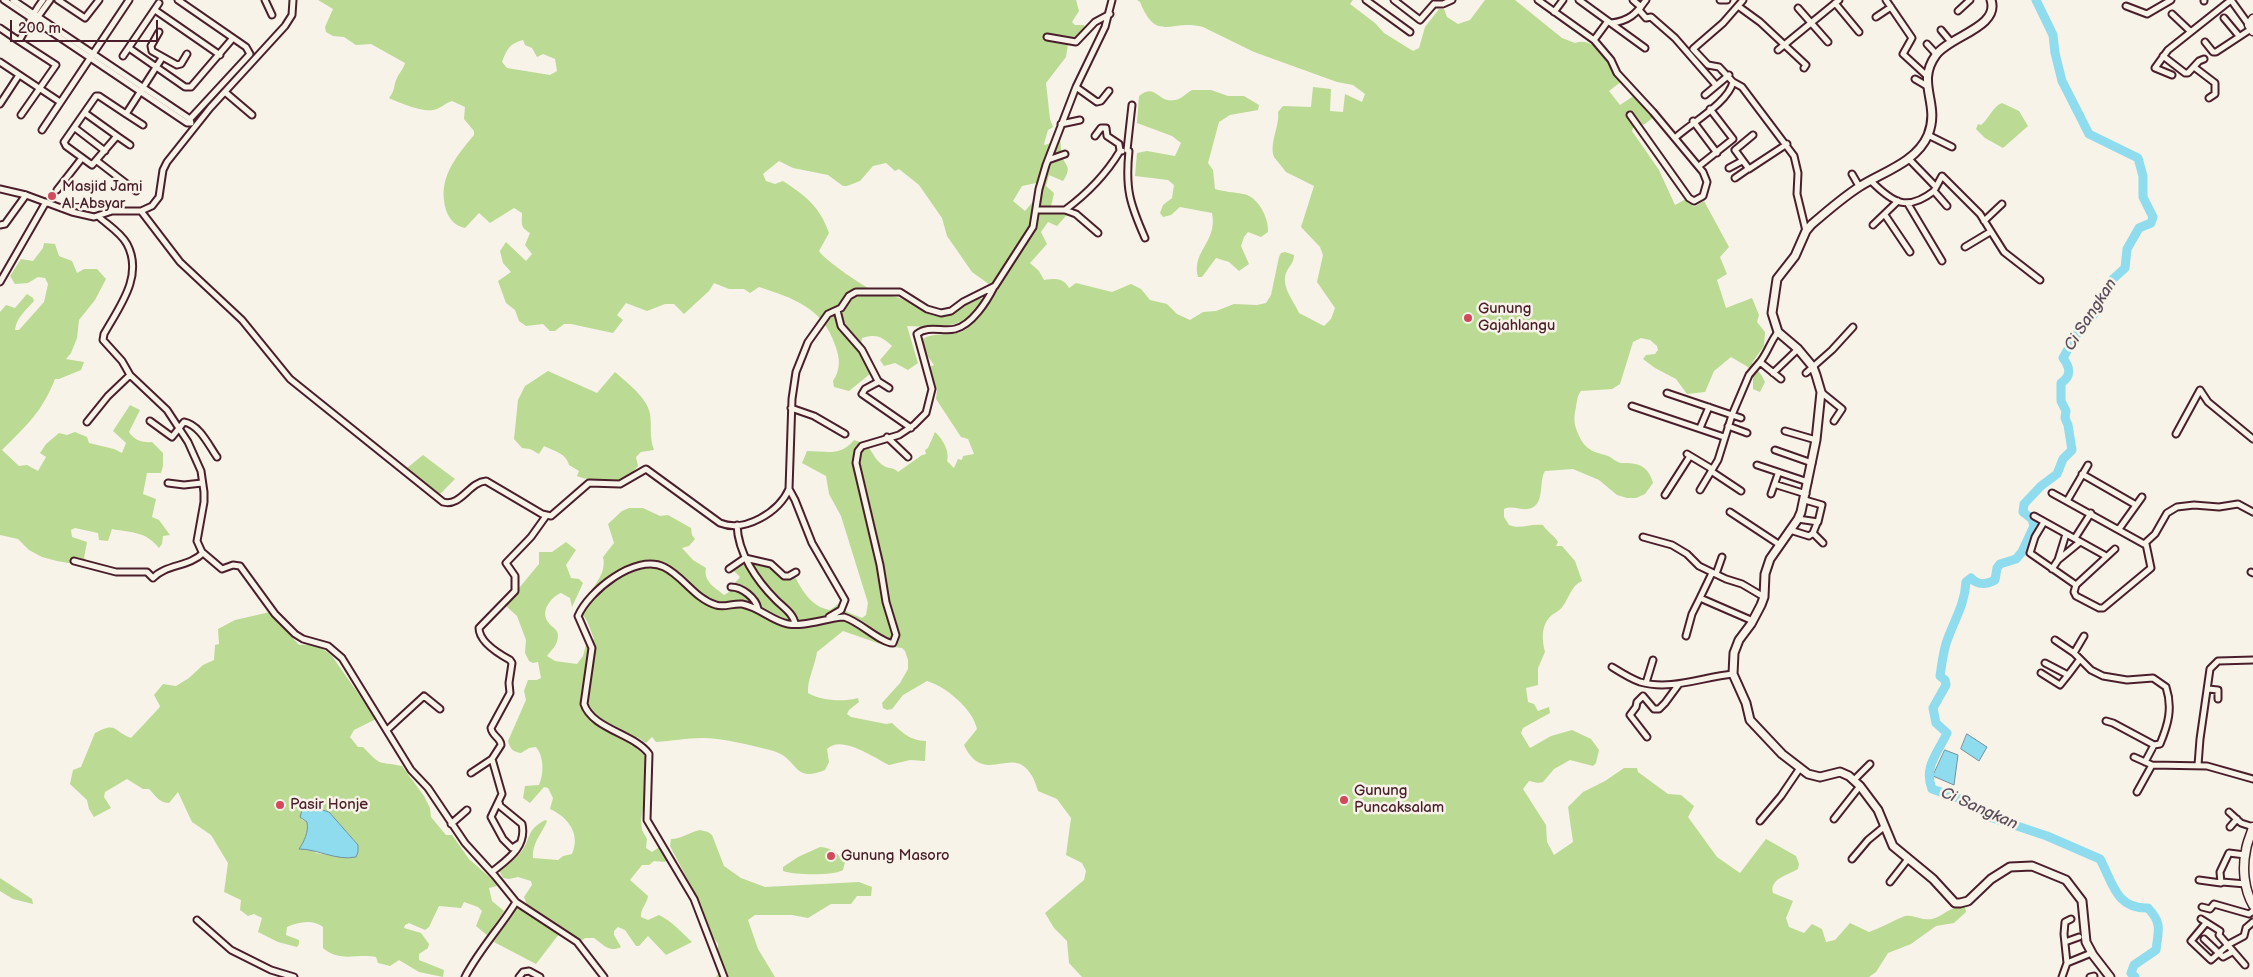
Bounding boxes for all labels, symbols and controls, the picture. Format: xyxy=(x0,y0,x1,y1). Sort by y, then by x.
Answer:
scale bar xyxy=(12,10,160,42)
text: 200 m xyxy=(18,19,61,38)
place label: Masjid Jami Al-Absyar xyxy=(62,178,143,213)
marker: Masjid Jami Al-Absyar xyxy=(46,190,58,202)
water label: Ci Sangkan xyxy=(2061,275,2121,355)
place label: Gunung Gajahlangu xyxy=(1478,300,1555,335)
marker: Gunung Gajahlangu xyxy=(1462,312,1474,324)
place label: Gunung Puncaksalam xyxy=(1354,782,1444,817)
water label: Ci Sangkan xyxy=(1938,784,2020,834)
marker: Gunung Puncaksalam xyxy=(1338,794,1350,806)
place label: Pasir Honje xyxy=(290,796,368,814)
marker: Pasir Honje xyxy=(274,799,286,811)
place label: Gunung Masoro xyxy=(841,847,950,865)
marker: Gunung Masoro xyxy=(825,850,837,862)

